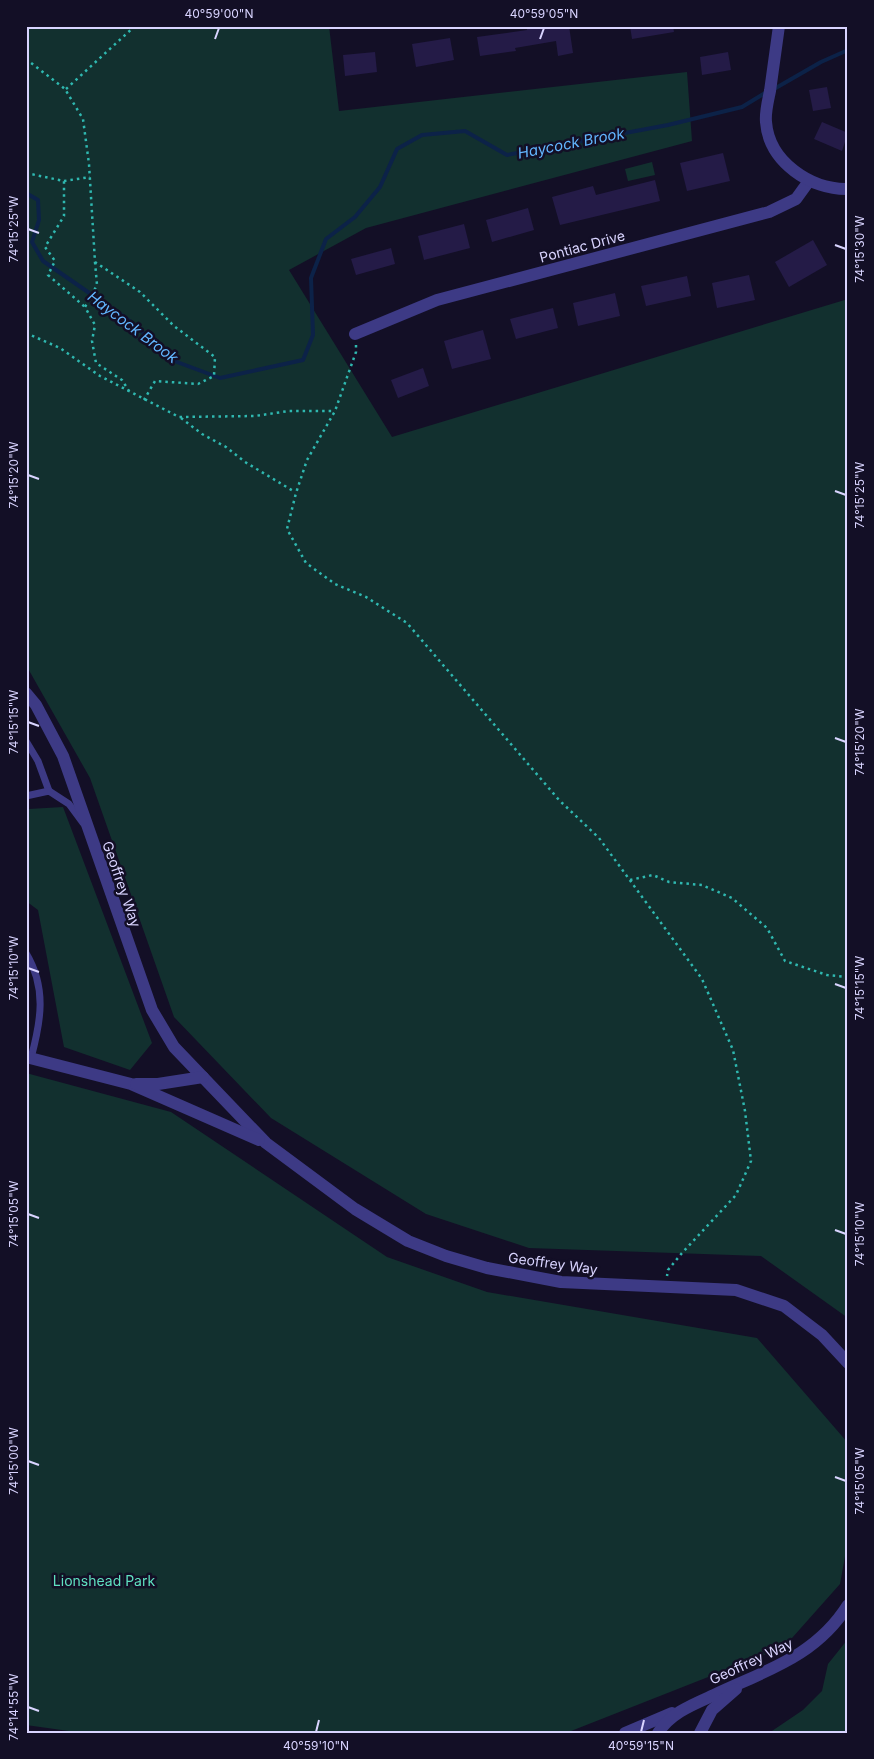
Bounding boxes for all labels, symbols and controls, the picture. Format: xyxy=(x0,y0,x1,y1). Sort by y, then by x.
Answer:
text: 40°59'00"N xyxy=(185,6,253,21)
text: 40°59'05"N xyxy=(510,6,578,21)
water label: Haycock Brook xyxy=(516,123,627,163)
text: 74°15'25"W xyxy=(6,195,21,262)
text: 74°15'30"W xyxy=(852,215,867,283)
street label: Pontiac Drive xyxy=(537,226,627,266)
water label: Haycock Brook xyxy=(84,287,183,368)
text: 74°15'20"W xyxy=(6,441,21,509)
text: 74°15'25"W xyxy=(852,461,867,528)
text: 74°15'15"W xyxy=(6,690,21,754)
text: 74°15'20"W xyxy=(852,708,867,776)
street label: Geoffrey Way xyxy=(99,839,145,930)
text: 74°15'10"W xyxy=(6,935,21,1000)
text: 74°15'15"W xyxy=(852,956,867,1020)
text: 74°15'05"W xyxy=(6,1180,21,1248)
text: 74°15'10"W xyxy=(852,1201,867,1266)
street label: Geoffrey Way xyxy=(507,1248,599,1278)
text: 74°15'00"W xyxy=(6,1427,21,1495)
text: 74°15'05"W xyxy=(852,1447,867,1515)
park label: Lionshead Park xyxy=(53,1572,155,1589)
street label: Geoffrey Way xyxy=(707,1634,796,1688)
text: 74°14'55"W xyxy=(6,1673,21,1741)
text: 40°59'10"N xyxy=(283,1738,349,1753)
text: 40°59'15"N xyxy=(608,1738,674,1753)

